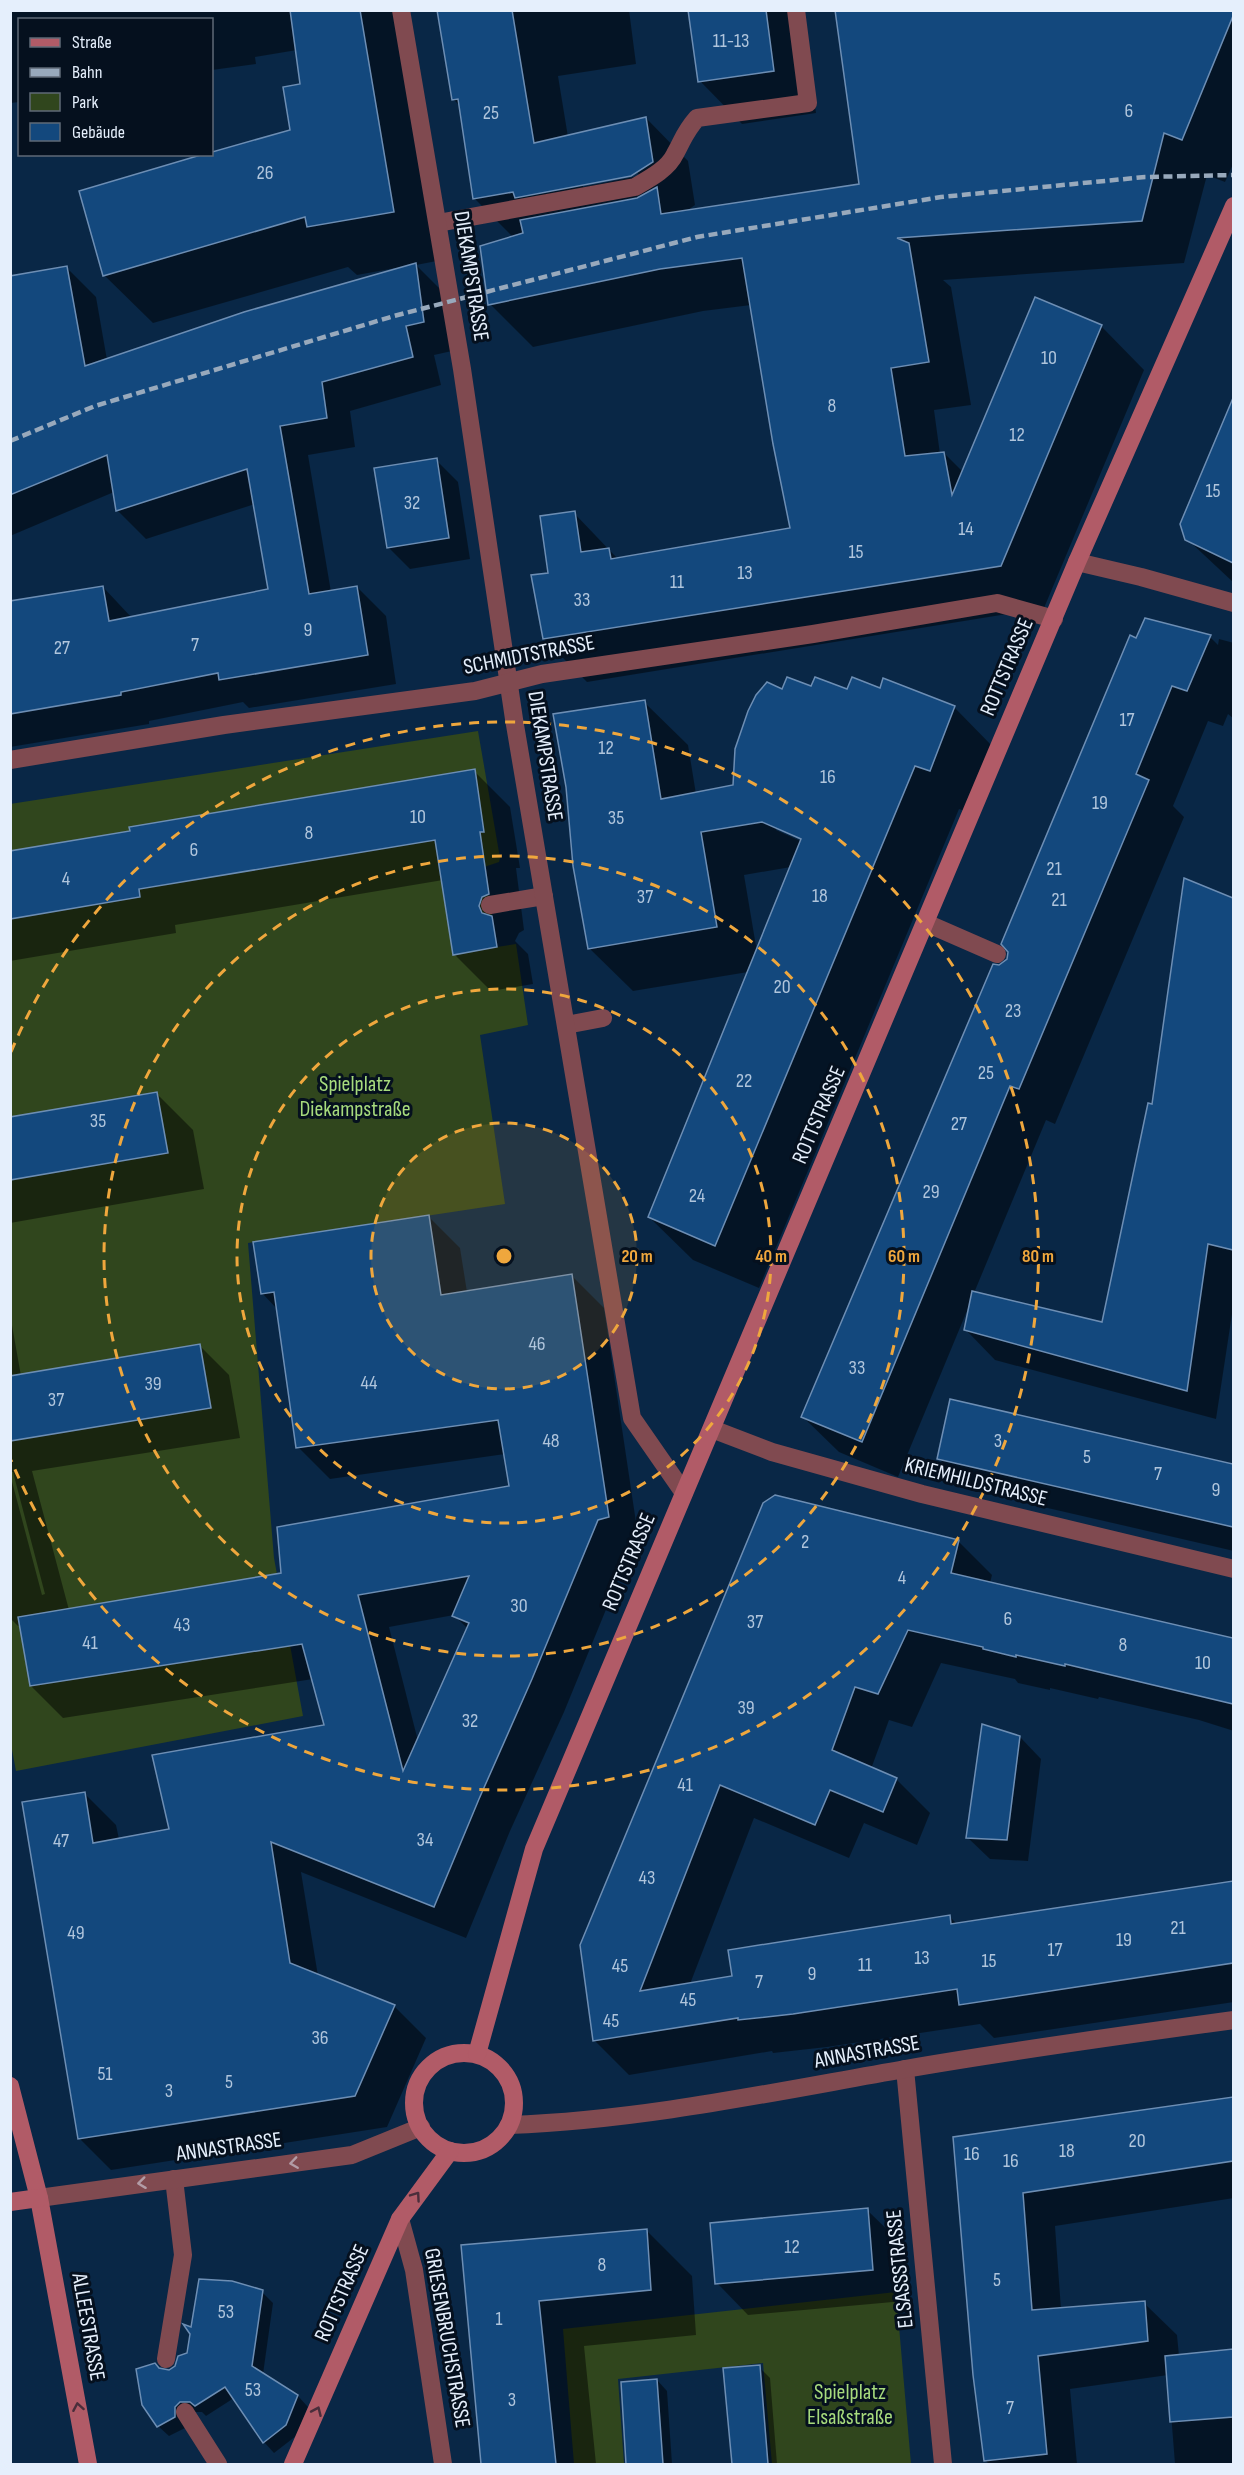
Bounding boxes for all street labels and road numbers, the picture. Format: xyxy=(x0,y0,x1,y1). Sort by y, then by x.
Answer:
street label: DIEKAMPSTRASSE xyxy=(447,209,495,343)
street label: ROTTSTRASSE xyxy=(974,614,1040,720)
street label: SCHMIDTSTRASSE xyxy=(461,629,597,681)
street label: DIEKAMPSTRASSE xyxy=(521,689,569,823)
street label: ROTTSTRASSE xyxy=(786,1062,852,1168)
street label: KRIEMHILDSTRASSE xyxy=(902,1451,1050,1513)
street label: ROTTSTRASSE xyxy=(596,1509,662,1615)
street label: ANNASTRASSE xyxy=(811,2029,922,2075)
street label: ANNASTRASSE xyxy=(173,2126,284,2168)
street label: ELSASSSTRASSE xyxy=(880,2208,920,2330)
street label: ROTTSTRASSE xyxy=(309,2240,375,2346)
street label: GRIESENBRUCHSTRASSE xyxy=(418,2246,476,2430)
street label: ALLEESTRASSE xyxy=(65,2270,111,2383)

